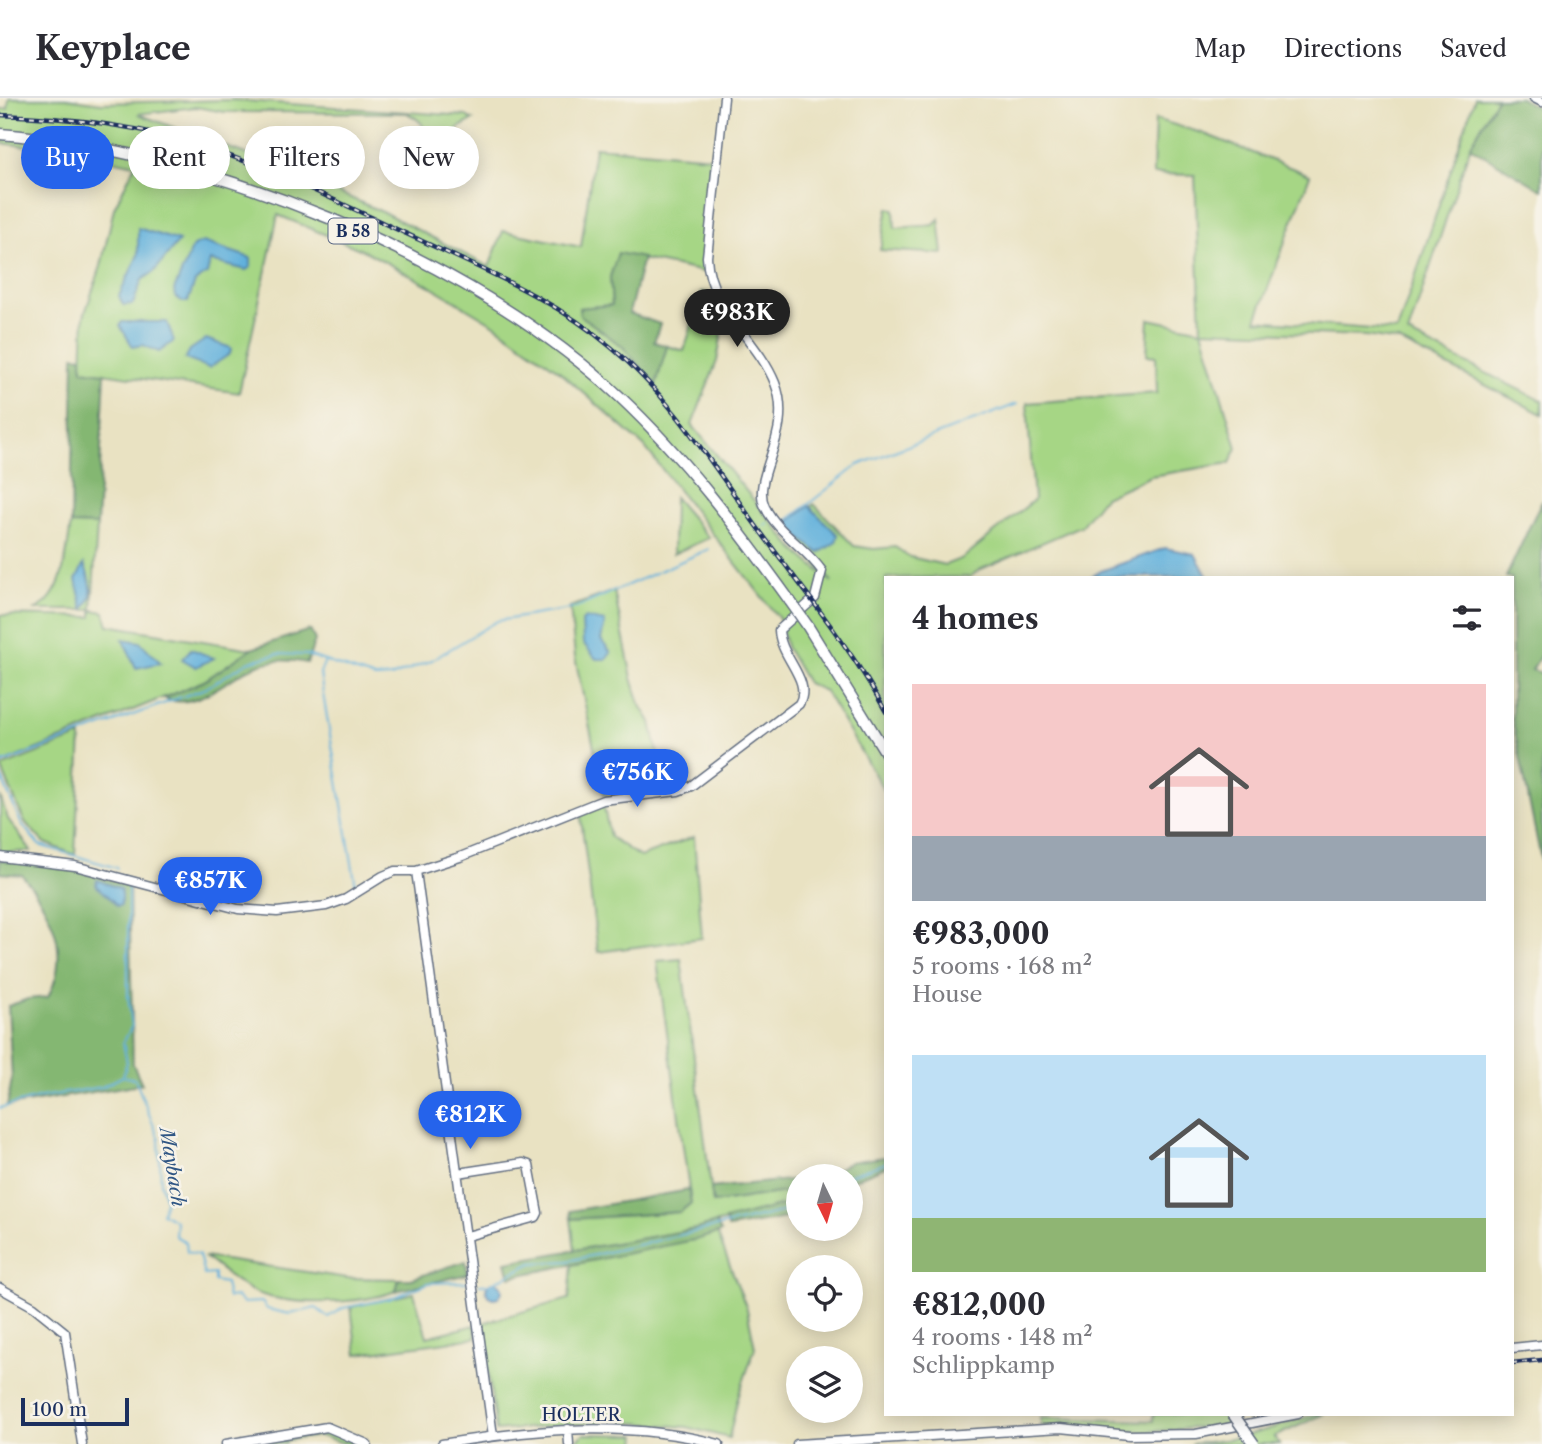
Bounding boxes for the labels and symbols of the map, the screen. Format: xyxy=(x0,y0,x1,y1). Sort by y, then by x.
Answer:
road number: B 58 xyxy=(328,218,378,244)
pin: €983K xyxy=(688,289,786,349)
pin: €756K xyxy=(588,750,686,809)
pin: €857K xyxy=(161,858,259,917)
pin: €812K xyxy=(421,1091,519,1151)
water label: Maybach xyxy=(155,1124,190,1209)
north arrow xyxy=(786,1164,863,1241)
scale bar xyxy=(21,1395,130,1427)
street label: HOLTER xyxy=(541,1404,621,1426)

